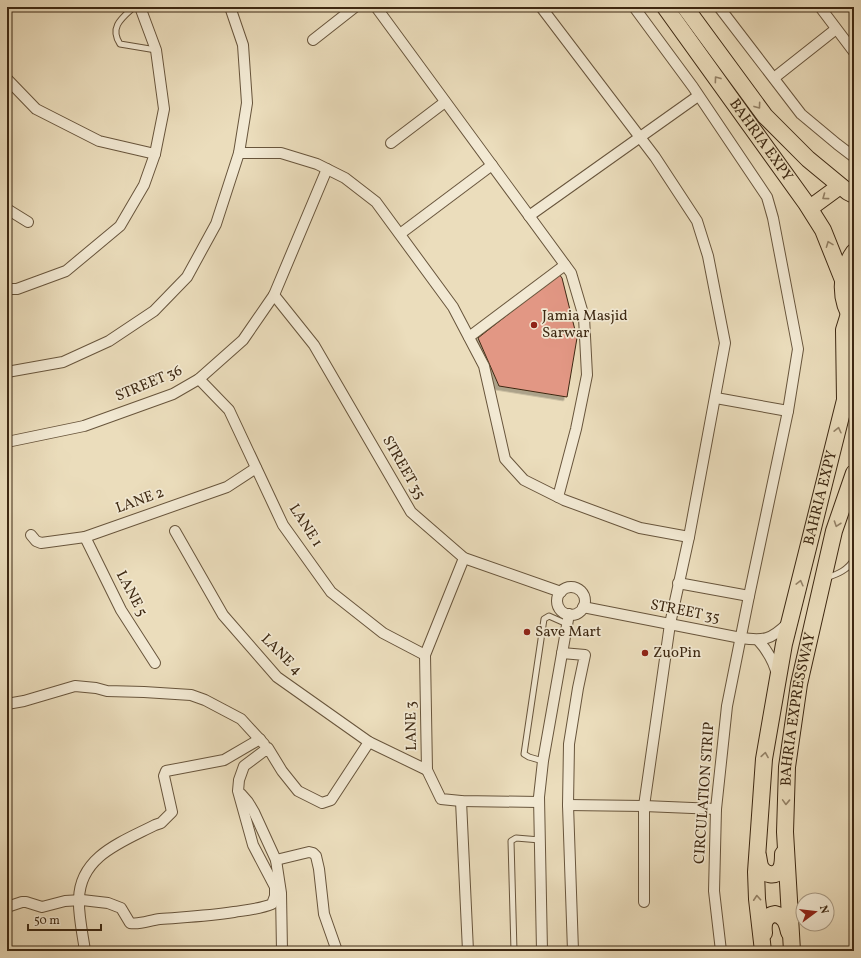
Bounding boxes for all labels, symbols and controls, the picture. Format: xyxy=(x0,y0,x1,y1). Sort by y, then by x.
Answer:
one-way arrow xyxy=(715,76,722,83)
street label: BAHRIA EXPY xyxy=(724,95,798,186)
one-way arrow xyxy=(753,102,760,109)
one-way arrow xyxy=(822,192,829,200)
one-way arrow xyxy=(825,240,833,247)
place label: Jamia Masjid Sarwar xyxy=(542,306,628,344)
marker: Jamia Masjid Sarwar xyxy=(529,320,539,330)
street label: STREET 36 xyxy=(112,361,186,407)
one-way arrow xyxy=(833,427,841,433)
street label: STREET 35 xyxy=(376,432,430,504)
street label: BAHRIA EXPY xyxy=(799,448,843,548)
street label: LANE 2 xyxy=(113,483,167,519)
street label: LANE 1 xyxy=(283,500,327,552)
one-way arrow xyxy=(833,520,841,527)
street label: LANE 5 xyxy=(110,567,152,621)
one-way arrow xyxy=(795,580,804,587)
street label: STREET 35 xyxy=(648,595,722,629)
place label: Save Mart xyxy=(535,622,601,643)
marker: Save Mart xyxy=(522,627,532,637)
street label: LANE 4 xyxy=(256,630,307,681)
street label: BAHRIA EXPRESSWAY xyxy=(776,630,821,786)
place label: ZuoPin xyxy=(653,643,701,664)
marker: ZuoPin xyxy=(640,648,650,658)
street label: LANE 3 xyxy=(401,701,423,751)
street label: CIRCULATION STRIP xyxy=(690,721,720,865)
one-way arrow xyxy=(760,752,769,758)
one-way arrow xyxy=(781,799,790,805)
north arrow xyxy=(795,892,835,932)
one-way arrow xyxy=(752,895,761,901)
text: N xyxy=(815,904,831,916)
scale bar xyxy=(28,906,101,932)
text: 50 m xyxy=(34,913,60,929)

